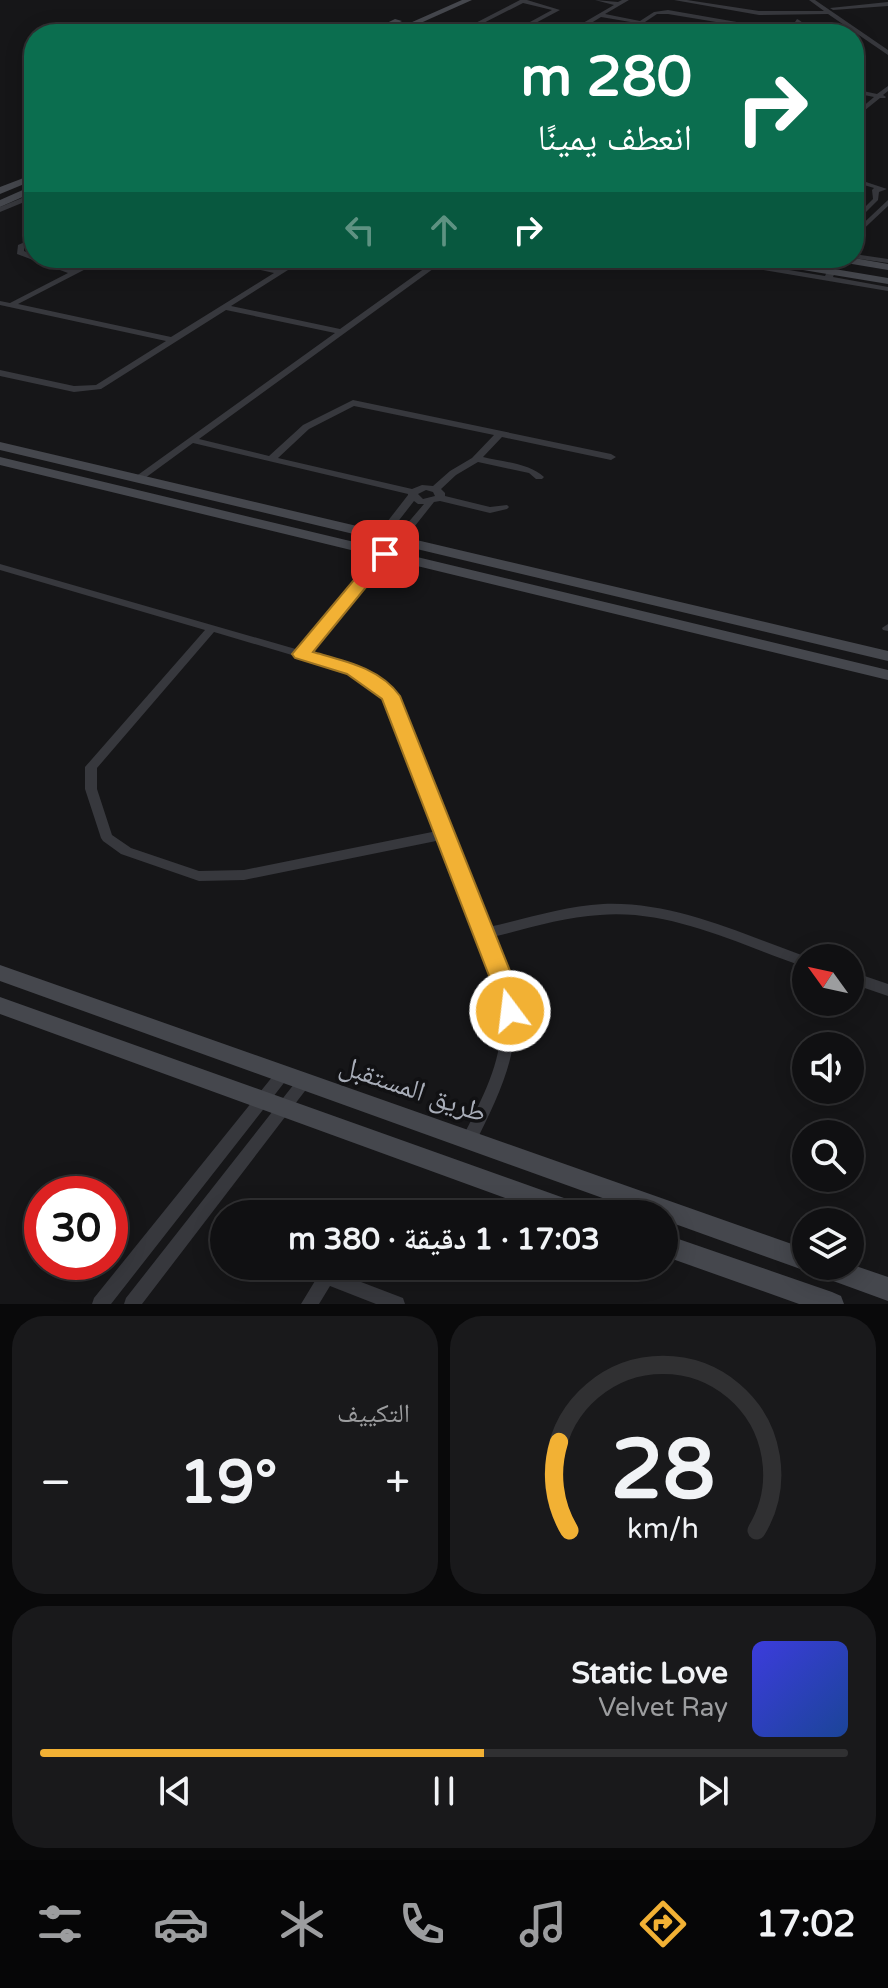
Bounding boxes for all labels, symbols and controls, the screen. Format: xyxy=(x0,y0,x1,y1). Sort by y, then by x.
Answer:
text: 280 m xyxy=(521,44,692,111)
icon: right xyxy=(720,56,824,160)
text: انعطف يمينًا xyxy=(537,117,692,160)
icon: left xyxy=(338,208,382,252)
icon: ahead xyxy=(422,208,466,252)
icon: right xyxy=(506,208,550,252)
pin xyxy=(351,520,419,588)
icon: arrive xyxy=(363,532,407,576)
north arrow xyxy=(792,944,864,1016)
map controls xyxy=(792,944,864,1280)
position arrow xyxy=(468,969,552,1053)
button: sound xyxy=(792,1032,864,1104)
street label: طريق المستقبل xyxy=(335,1048,491,1130)
button: search xyxy=(792,1120,864,1192)
speed limit sign: 30 xyxy=(24,1176,128,1280)
button: layers xyxy=(792,1208,864,1280)
text: 17:03 · 1 دقيقة · 380 m xyxy=(288,1221,600,1258)
text: التكييف xyxy=(337,1398,410,1429)
text: 28 xyxy=(611,1421,715,1521)
text: 19° xyxy=(179,1447,277,1519)
text: − xyxy=(40,1457,71,1510)
text: + xyxy=(385,1457,410,1510)
text: km/h xyxy=(627,1512,699,1546)
text: Static Love xyxy=(572,1655,728,1692)
text: Velvet Ray xyxy=(598,1692,728,1723)
icon: previous xyxy=(153,1769,197,1813)
icon: pause xyxy=(422,1769,466,1813)
icon: next xyxy=(691,1769,735,1813)
icon: filters xyxy=(32,1896,88,1952)
icon: car xyxy=(153,1896,209,1952)
icon: climate xyxy=(274,1896,330,1952)
icon: phone xyxy=(394,1896,450,1952)
icon: music xyxy=(515,1896,571,1952)
icon: directions xyxy=(635,1896,691,1952)
text: 17:02 xyxy=(756,1903,856,1946)

